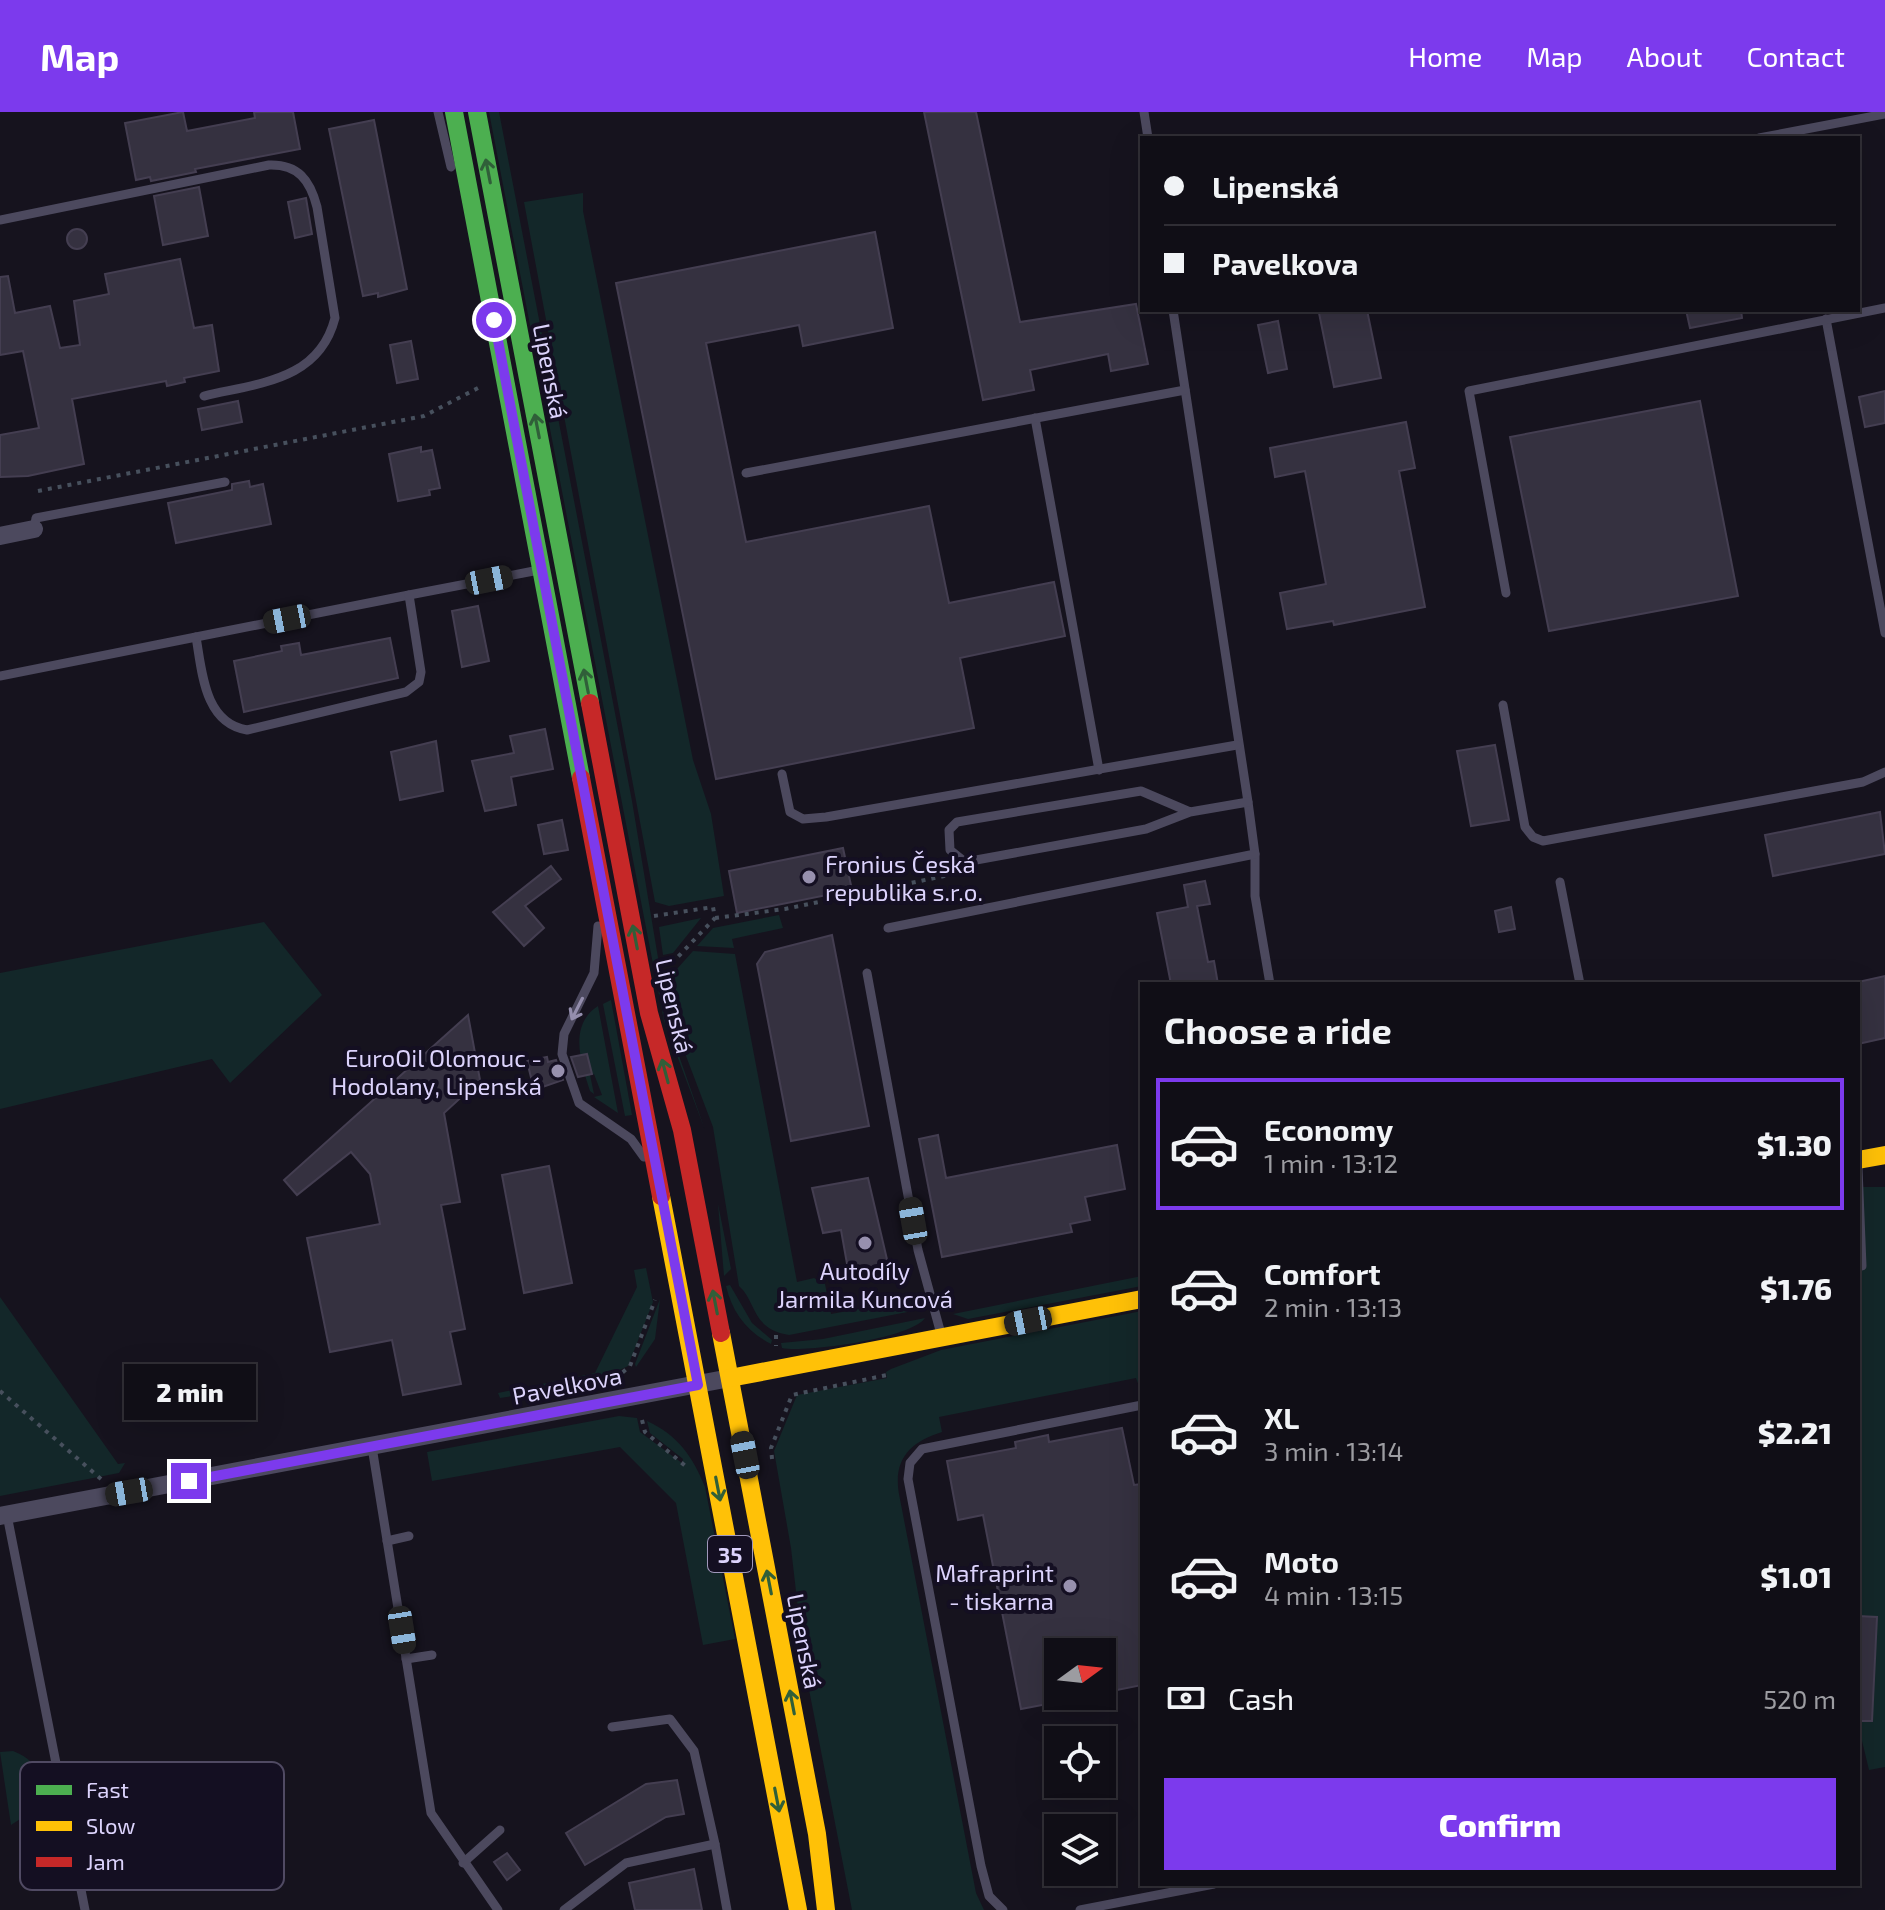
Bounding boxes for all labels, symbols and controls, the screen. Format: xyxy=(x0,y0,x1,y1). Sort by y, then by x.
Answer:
text: Map xyxy=(40,33,119,79)
text: Home xyxy=(1408,39,1482,73)
text: Map xyxy=(1526,39,1583,73)
text: About xyxy=(1627,39,1702,73)
text: Contact xyxy=(1746,39,1845,73)
one-way arrow xyxy=(480,158,495,184)
text: Lipenská xyxy=(1212,168,1339,204)
text: Pavelkova xyxy=(1212,245,1358,281)
route start xyxy=(476,302,512,338)
street label: Lipenská xyxy=(528,321,574,421)
one-way arrow xyxy=(528,414,543,439)
car xyxy=(463,564,515,596)
car xyxy=(261,603,313,635)
one-way arrow xyxy=(577,669,592,695)
place label: Fronius Česká republika s.r.o. xyxy=(825,849,983,906)
marker: Fronius Česká republika s.r.o. xyxy=(800,868,818,886)
one-way arrow xyxy=(626,925,641,950)
street label: Lipenská xyxy=(650,956,700,1056)
one-way arrow xyxy=(568,996,584,1020)
text: Choose a ride xyxy=(1164,1008,1392,1051)
place label: EuroOil Olomouc - Hodolany, Lipenská xyxy=(331,1043,542,1100)
one-way arrow xyxy=(657,1059,672,1085)
marker: EuroOil Olomouc - Hodolany, Lipenská xyxy=(549,1062,567,1080)
icon: car xyxy=(1168,1108,1240,1180)
text: Economy xyxy=(1264,1111,1393,1147)
text: $1.30 xyxy=(1757,1126,1832,1162)
text: 1 min · 13:12 xyxy=(1264,1147,1398,1178)
car xyxy=(897,1195,929,1247)
marker: Autodíly Jarmila Kuncová xyxy=(856,1234,874,1252)
icon: car xyxy=(1168,1252,1240,1324)
text: Comfort xyxy=(1264,1255,1381,1291)
place label: Autodíly Jarmila Kuncová xyxy=(777,1256,953,1313)
text: $1.76 xyxy=(1760,1270,1832,1306)
one-way arrow xyxy=(707,1290,722,1315)
text: 2 min · 13:13 xyxy=(1264,1291,1402,1322)
car xyxy=(1002,1305,1054,1337)
street label: Pavelkova xyxy=(510,1360,624,1410)
callout: 2 min xyxy=(123,1365,255,1421)
text: 2 min xyxy=(156,1376,224,1407)
icon: car xyxy=(1168,1396,1240,1468)
text: XL xyxy=(1264,1399,1299,1435)
text: $2.21 xyxy=(1758,1414,1832,1450)
car xyxy=(729,1429,761,1481)
text: 3 min · 13:14 xyxy=(1264,1435,1404,1466)
route end xyxy=(171,1463,207,1499)
one-way arrow xyxy=(711,1475,726,1501)
car xyxy=(103,1476,155,1508)
road number: 35 xyxy=(708,1536,752,1572)
icon: car xyxy=(1168,1540,1240,1612)
text: Moto xyxy=(1264,1543,1339,1579)
place label: Mafraprint - tiskarna xyxy=(935,1558,1054,1615)
text: $1.01 xyxy=(1760,1558,1832,1594)
one-way arrow xyxy=(761,1570,776,1596)
marker: Mafraprint - tiskarna xyxy=(1061,1577,1079,1595)
text: 4 min · 13:15 xyxy=(1264,1579,1403,1610)
street label: Lipenská xyxy=(782,1591,828,1691)
car xyxy=(386,1604,418,1656)
north arrow xyxy=(1044,1638,1116,1710)
map controls xyxy=(1044,1638,1116,1886)
icon: cash xyxy=(1164,1676,1208,1720)
text: Cash xyxy=(1228,1680,1294,1716)
text: 520 m xyxy=(1763,1683,1836,1714)
one-way arrow xyxy=(784,1690,799,1715)
button: locate xyxy=(1044,1726,1116,1798)
legend xyxy=(20,1762,284,1890)
text: Fast xyxy=(86,1776,129,1802)
button: Confirm xyxy=(1164,1778,1836,1870)
one-way arrow xyxy=(771,1787,786,1812)
text: Slow xyxy=(86,1812,135,1838)
button: layers xyxy=(1044,1814,1116,1886)
text: Jam xyxy=(86,1848,125,1874)

